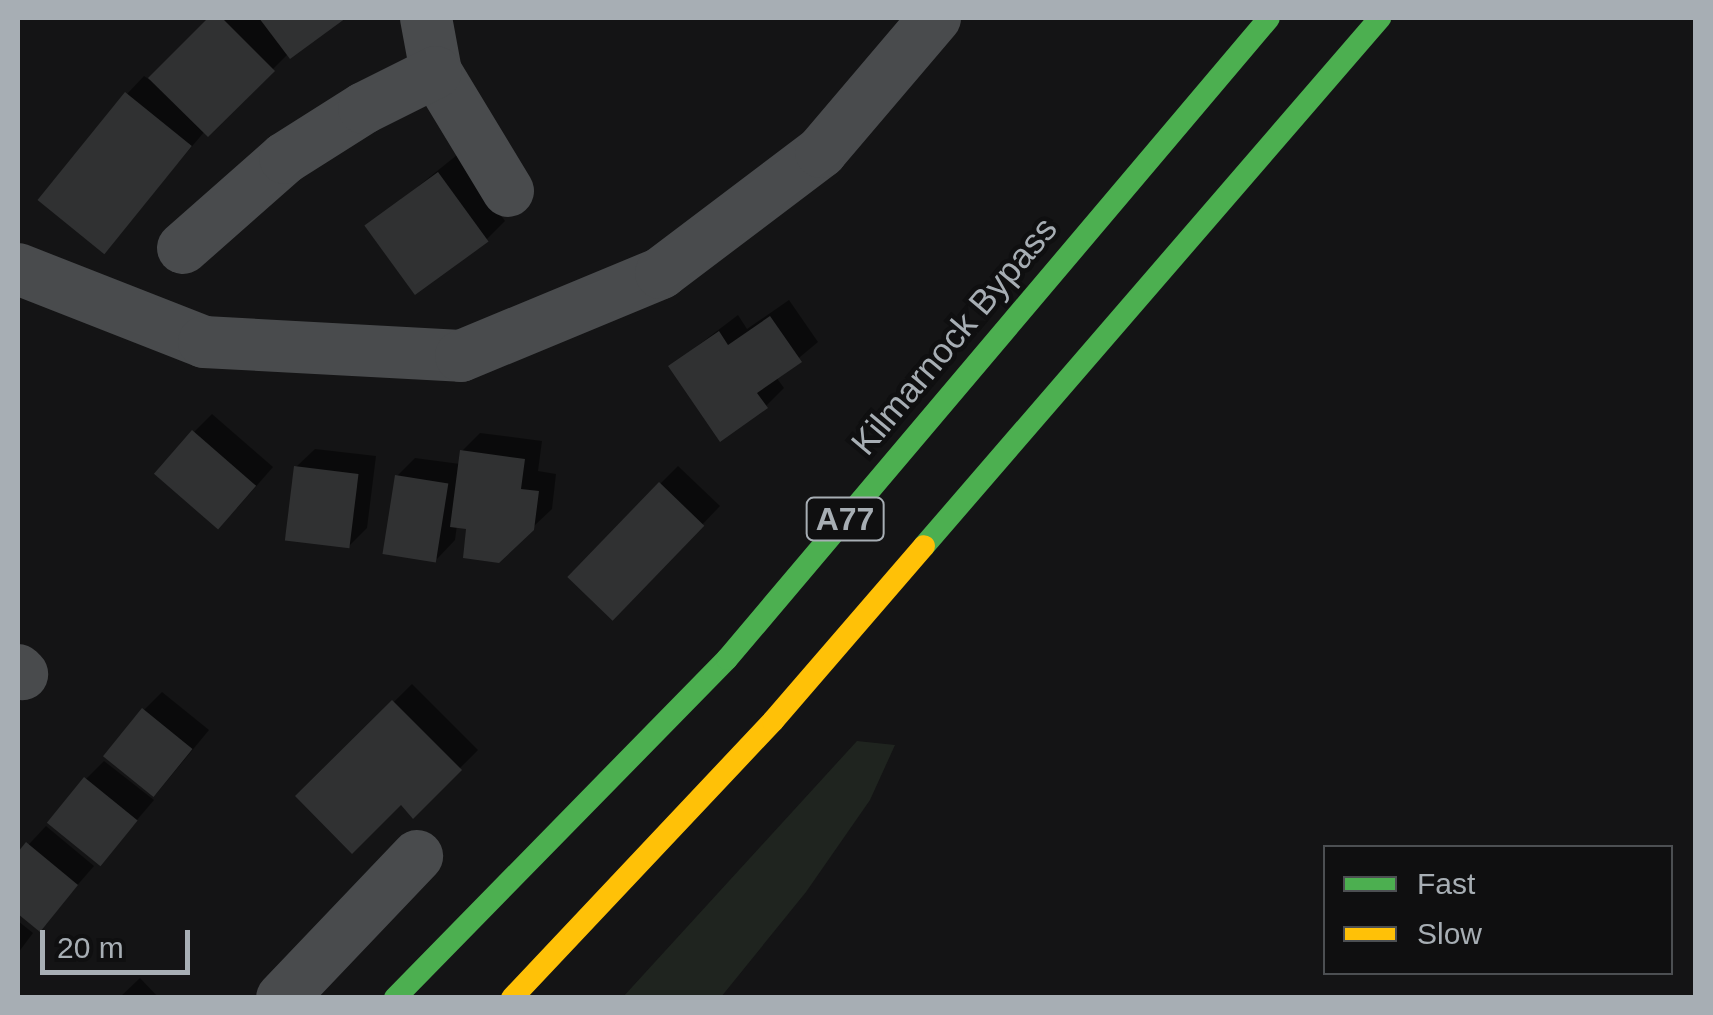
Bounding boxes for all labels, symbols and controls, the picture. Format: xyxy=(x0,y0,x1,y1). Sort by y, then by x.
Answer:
street label: Kilmarnock Bypass xyxy=(842,209,1066,463)
road number: A77 xyxy=(805,492,885,546)
legend xyxy=(1323,845,1673,975)
text: Fast xyxy=(1417,867,1475,900)
scale bar xyxy=(45,910,195,972)
text: Slow xyxy=(1417,917,1482,950)
text: 20 m xyxy=(57,931,124,964)

